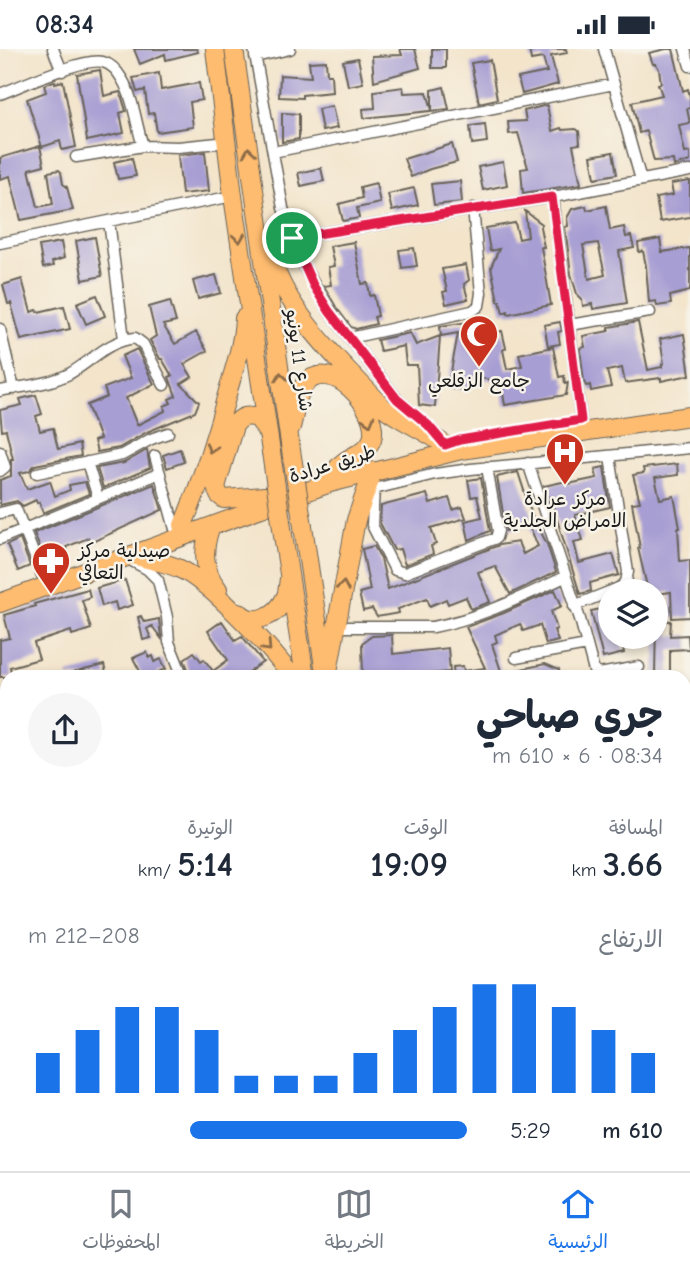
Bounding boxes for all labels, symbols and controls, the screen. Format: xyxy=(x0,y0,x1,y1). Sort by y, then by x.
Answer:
text: 08:34 xyxy=(35,10,94,40)
one-way arrow xyxy=(242,146,257,158)
pin xyxy=(262,208,322,268)
icon: arrive xyxy=(273,219,311,257)
one-way arrow xyxy=(231,232,246,244)
street label: شارع 11 يونيو xyxy=(279,307,317,413)
mosque icon: جامع الزقلعي xyxy=(458,313,500,368)
place label: جامع الزقلعي xyxy=(428,370,530,397)
one-way arrow xyxy=(273,371,288,383)
one-way arrow xyxy=(361,414,376,426)
hospital icon: مركز عرادة الامراض الجلدية xyxy=(544,431,586,486)
street label: طريق عرادة xyxy=(286,440,378,488)
one-way arrow xyxy=(205,442,220,454)
place label: مركز عرادة الامراض الجلدية xyxy=(504,488,626,532)
pharmacy icon: صيدلية مركز التعافي xyxy=(30,540,72,595)
place label: صيدلية مركز التعافي xyxy=(76,540,170,586)
map controls xyxy=(598,579,668,649)
button: layers xyxy=(598,579,668,649)
one-way arrow xyxy=(335,580,350,592)
one-way arrow xyxy=(258,639,271,652)
button: share xyxy=(28,693,102,767)
text: جري صباحي xyxy=(476,694,663,738)
text: 08:34 · 6 × 610 m xyxy=(492,742,663,769)
text: الوتيرة xyxy=(187,817,233,839)
text: الوقت xyxy=(404,817,448,839)
text: المسافة xyxy=(609,817,663,839)
text: 5:14 xyxy=(177,844,233,885)
text: 19:09 xyxy=(370,844,448,885)
text: 3.66 xyxy=(603,844,663,885)
text: /km xyxy=(138,859,177,881)
text: km xyxy=(572,859,603,881)
text: 208–212 m xyxy=(28,922,140,949)
text: الارتفاع xyxy=(599,926,663,953)
text: 5:29 xyxy=(510,1117,551,1144)
text: 610 m xyxy=(602,1117,663,1144)
tab: المحفوظات xyxy=(82,1185,160,1258)
tab: الخريطة xyxy=(325,1185,384,1258)
tab: الرئيسية xyxy=(548,1185,608,1258)

